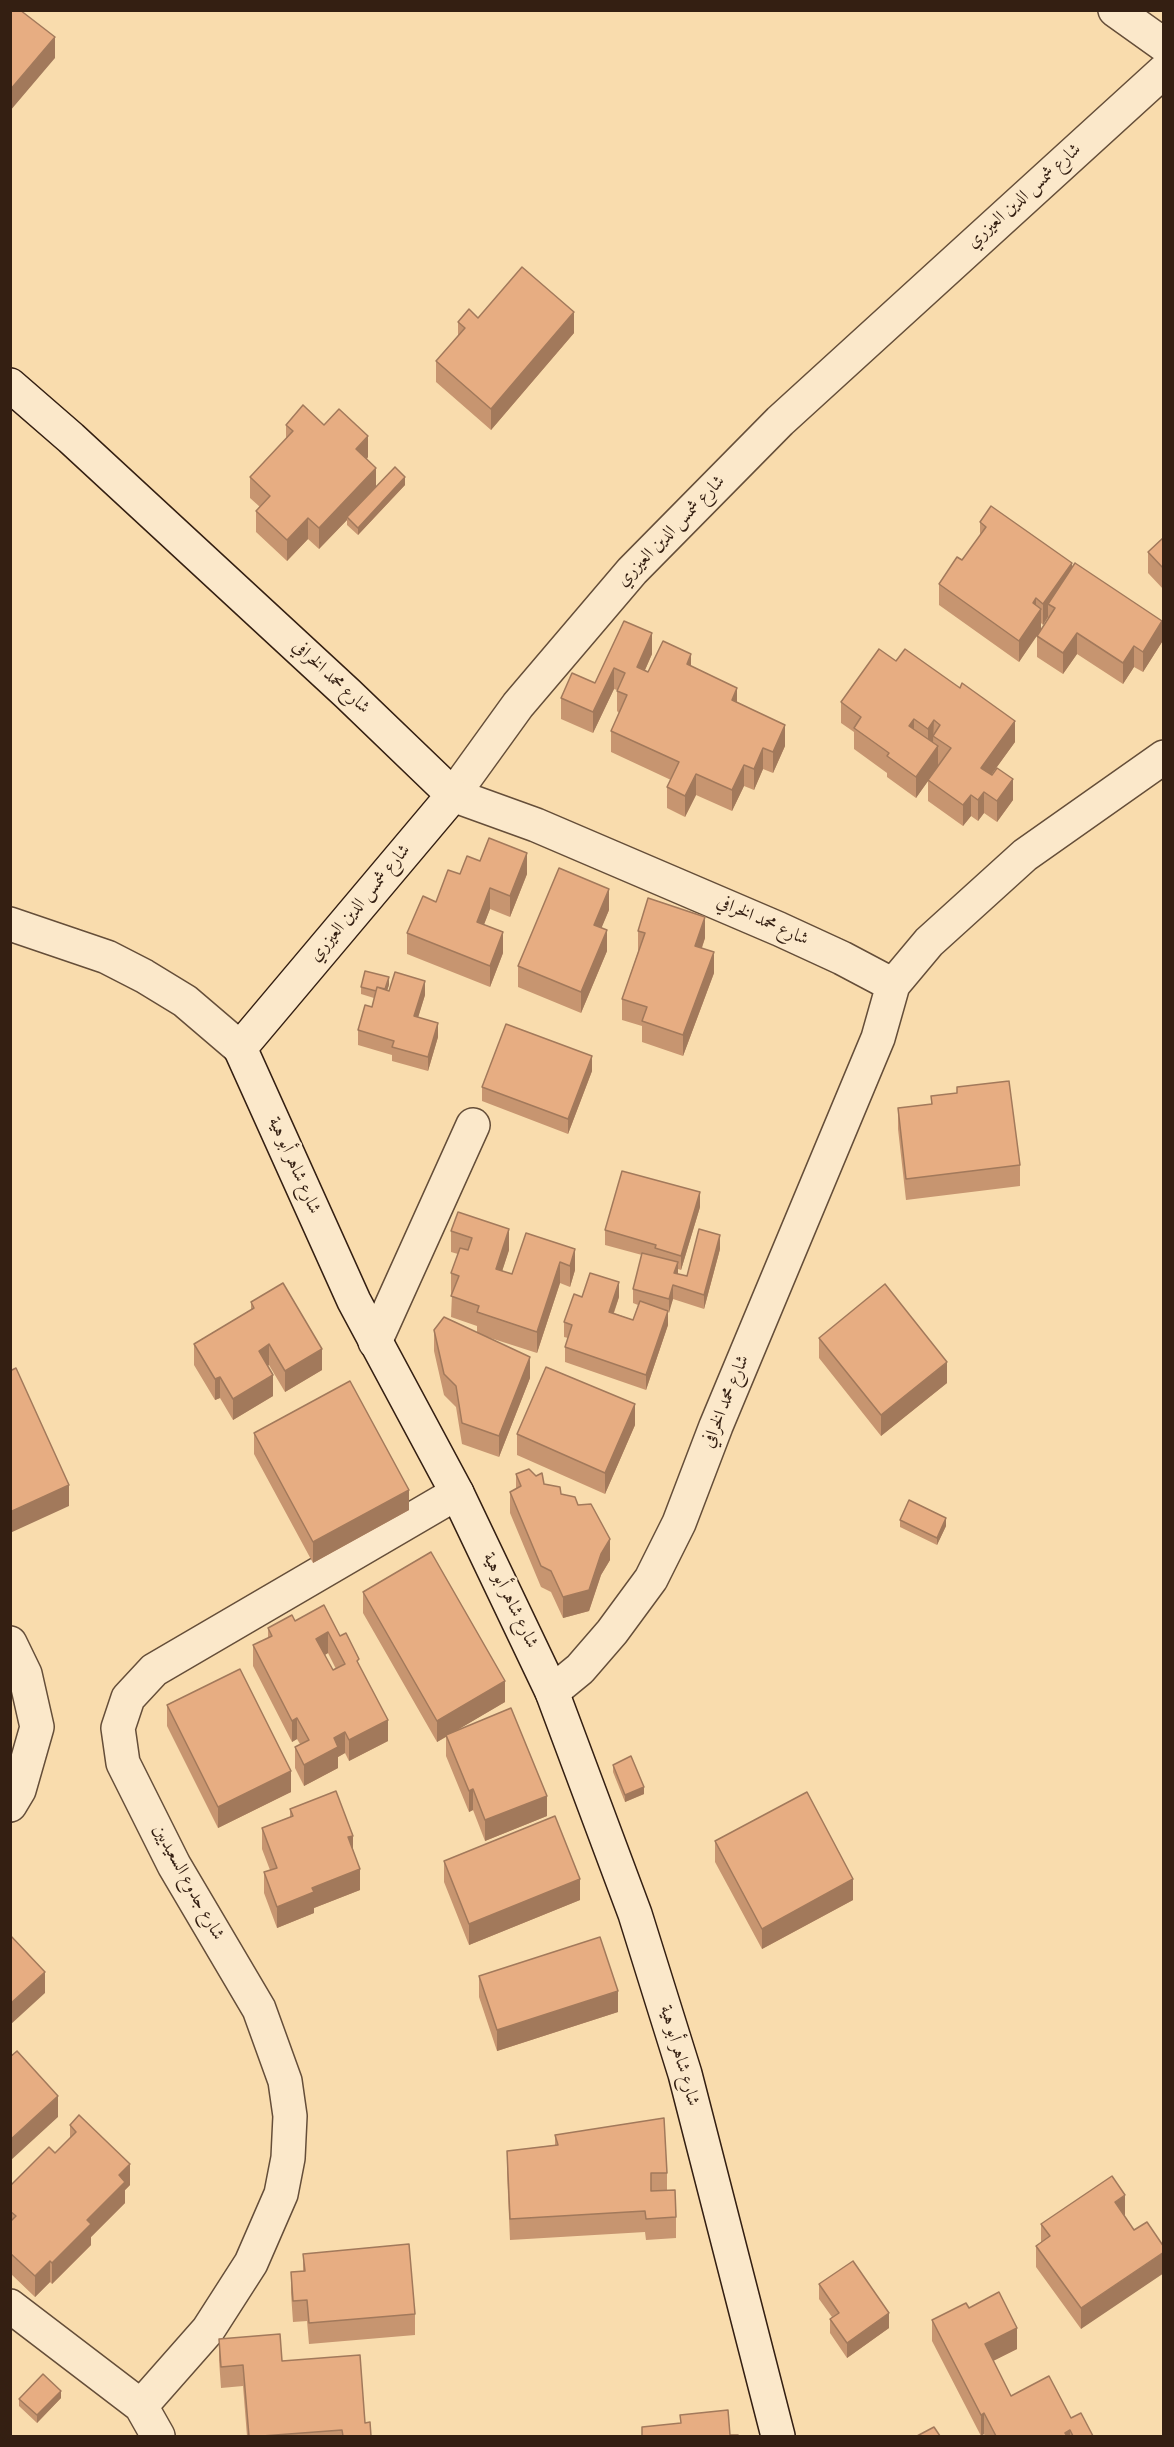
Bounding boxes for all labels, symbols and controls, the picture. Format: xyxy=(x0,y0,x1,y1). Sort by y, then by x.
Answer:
street label: شارع شمس الدين العيزري xyxy=(963,140,1087,254)
street label: شارع شمس الدين العيزري xyxy=(613,472,731,592)
street label: شارع محمد الخرافي xyxy=(287,637,373,719)
street label: شارع شمس الدين العيزري xyxy=(306,841,416,967)
street label: شارع محمد الخرافي xyxy=(713,892,811,952)
street label: شارع شاهر أبو هية xyxy=(262,1114,324,1218)
street label: شارع محمد الخرافي xyxy=(699,1352,755,1452)
street label: شارع شاهر أبو هية xyxy=(477,1550,541,1652)
street label: شارع جدوع السعيديين xyxy=(146,1822,228,1944)
street label: شارع شاهر أبو هية xyxy=(653,2003,703,2109)

